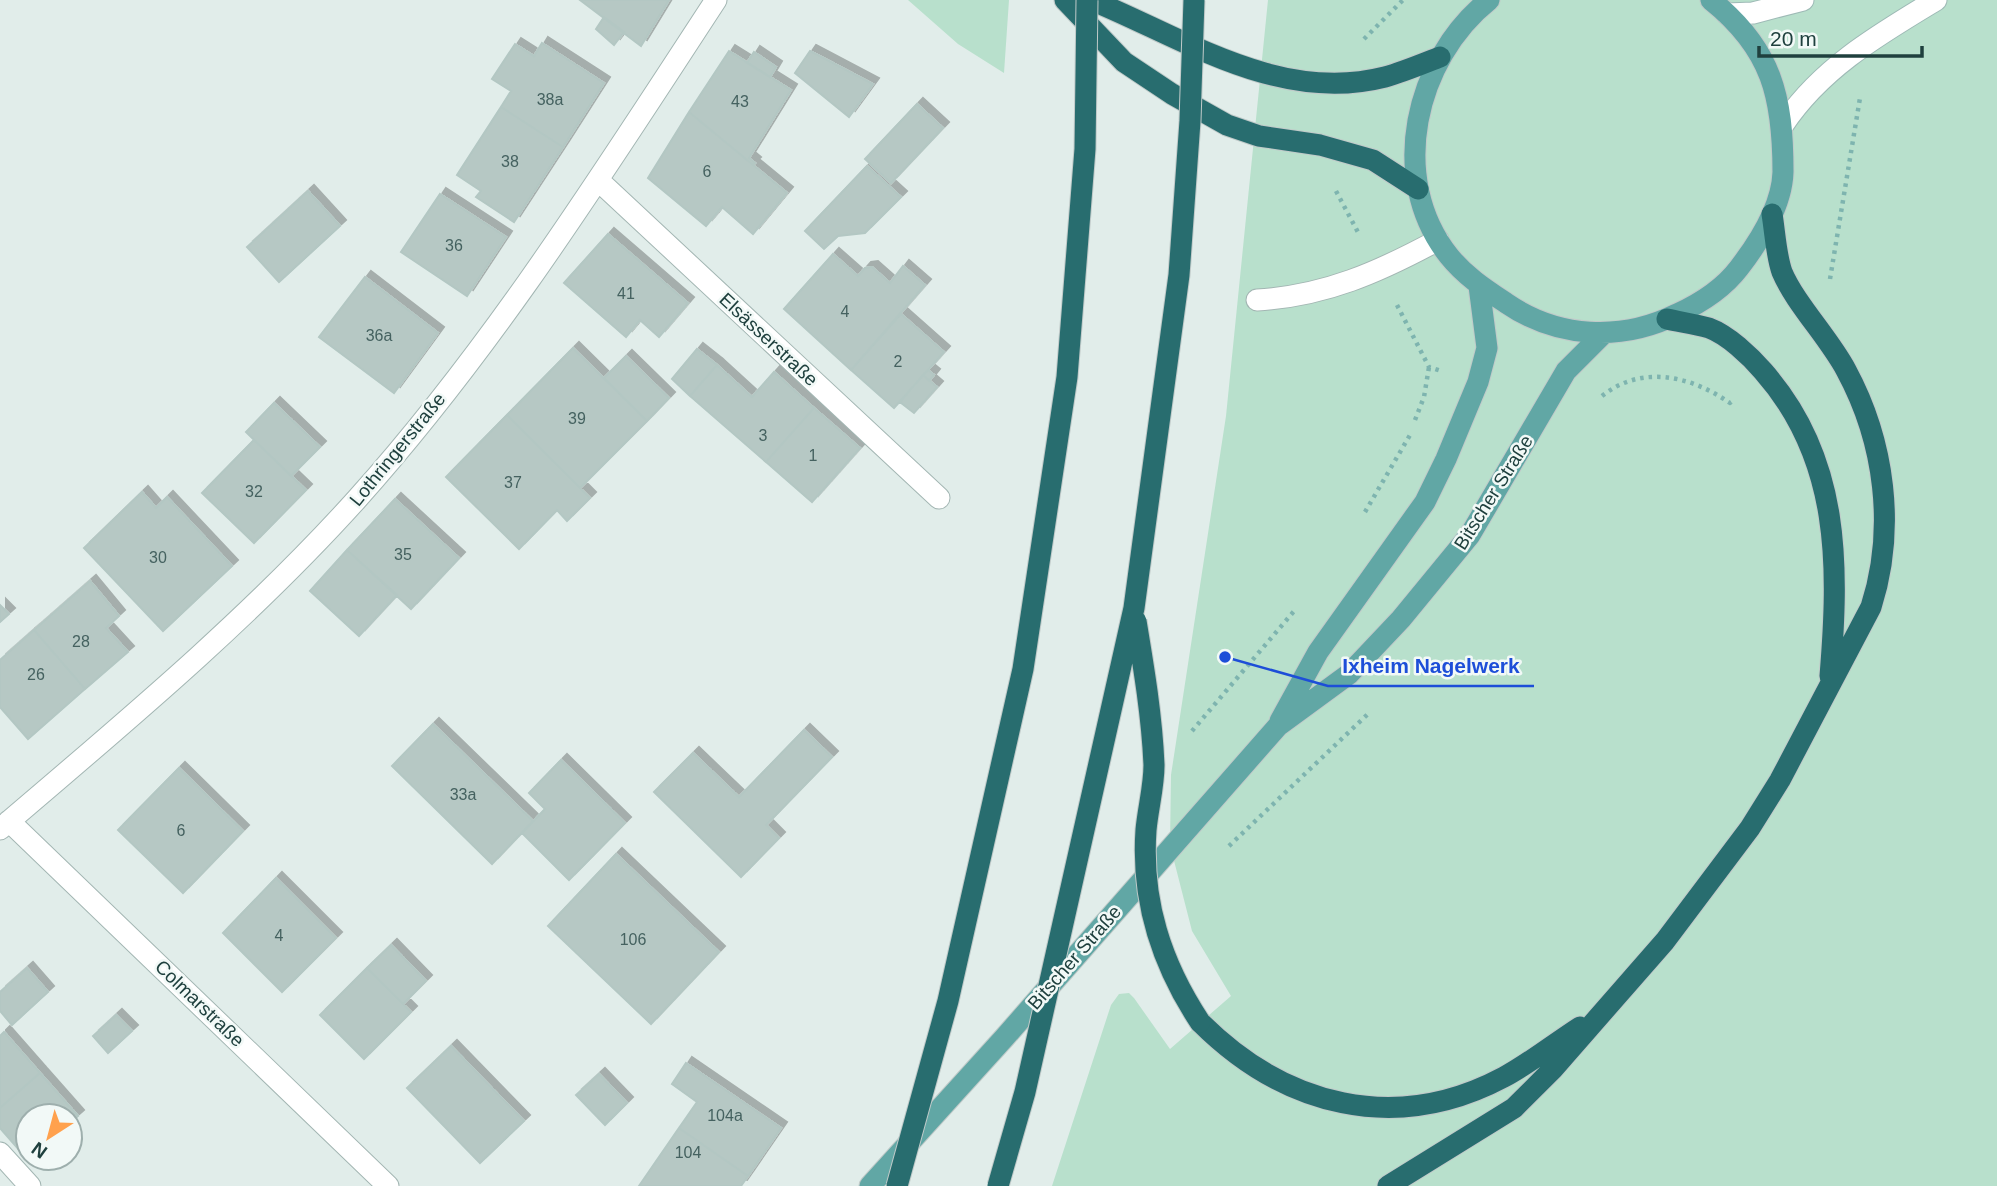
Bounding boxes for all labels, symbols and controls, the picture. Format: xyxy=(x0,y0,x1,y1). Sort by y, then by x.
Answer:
scale bar xyxy=(1759,14,1922,58)
text: 20 m xyxy=(1770,27,1817,50)
house number: 38a xyxy=(537,91,563,108)
house number: 43 xyxy=(731,93,749,110)
house number: 38 xyxy=(501,153,519,170)
house number: 6 xyxy=(703,163,712,180)
house number: 36 xyxy=(445,237,463,254)
house number: 41 xyxy=(617,285,635,302)
street label: Elsässerstraße xyxy=(715,288,822,390)
house number: 4 xyxy=(841,303,850,320)
house number: 36a xyxy=(366,327,392,344)
house number: 2 xyxy=(894,353,903,370)
street label: Lothringerstraße xyxy=(345,389,449,510)
house number: 39 xyxy=(568,410,586,427)
house number: 3 xyxy=(759,427,768,444)
street label: Bitscher Straße xyxy=(1450,431,1537,553)
house number: 1 xyxy=(809,447,818,464)
house number: 37 xyxy=(504,474,522,491)
house number: 32 xyxy=(245,483,263,500)
house number: 35 xyxy=(394,546,412,563)
house number: 30 xyxy=(149,549,167,566)
house number: 28 xyxy=(72,633,90,650)
callout: Ixheim Nagelwerk xyxy=(1328,644,1534,686)
text: Ixheim Nagelwerk xyxy=(1342,654,1520,677)
house number: 26 xyxy=(27,666,45,683)
house number: 33a xyxy=(450,786,476,803)
house number: 6 xyxy=(177,822,186,839)
street label: Bitscher Straße xyxy=(1024,901,1125,1014)
house number: 4 xyxy=(275,927,284,944)
house number: 106 xyxy=(620,931,646,948)
street label: Colmarstraße xyxy=(151,956,248,1051)
north arrow xyxy=(14,1102,84,1172)
house number: 104a xyxy=(707,1107,743,1124)
text: N xyxy=(28,1138,51,1163)
house number: 104 xyxy=(675,1144,701,1161)

